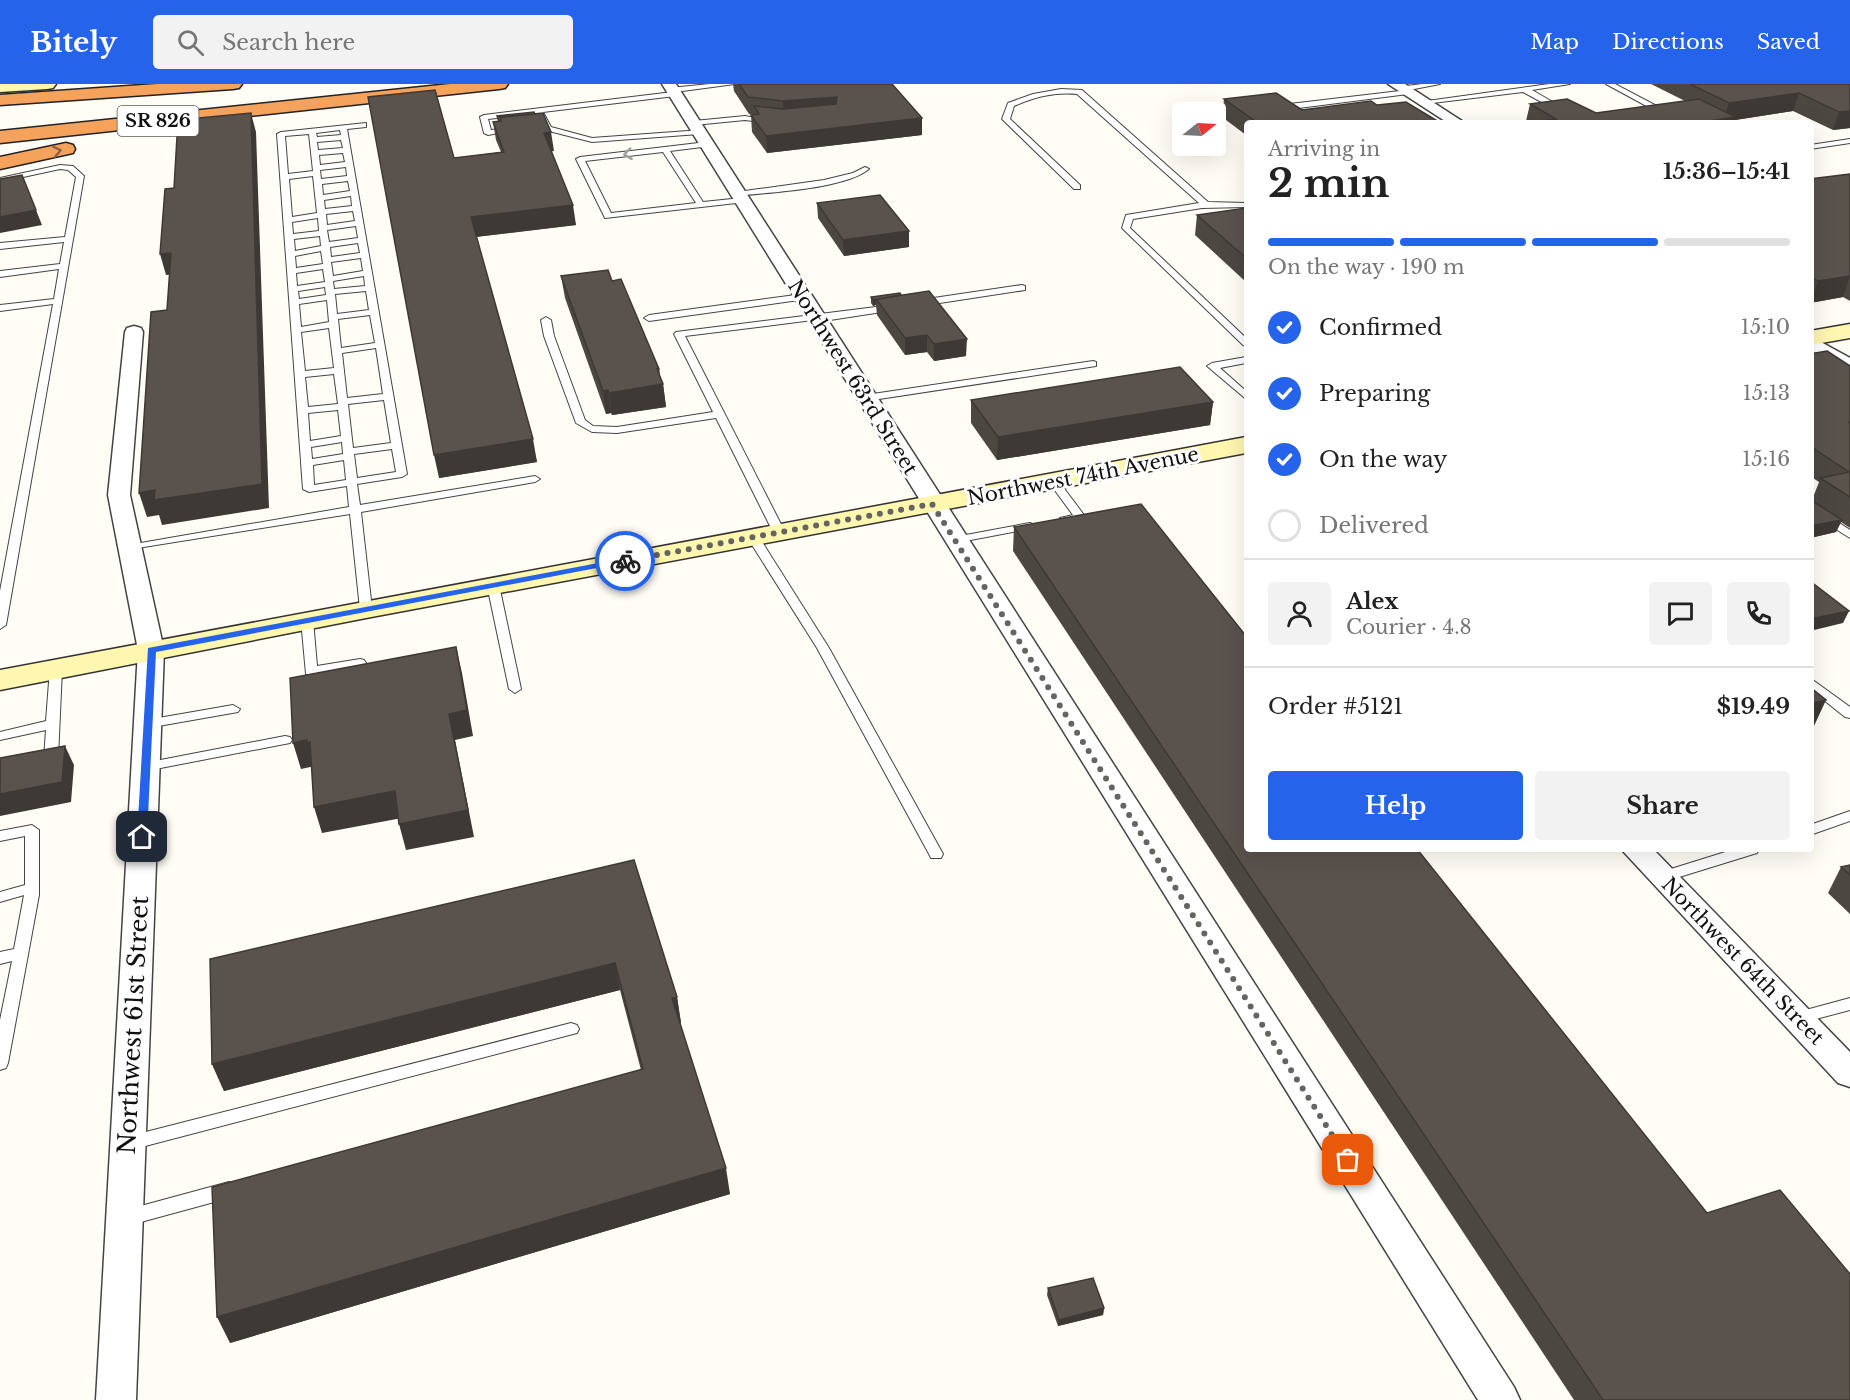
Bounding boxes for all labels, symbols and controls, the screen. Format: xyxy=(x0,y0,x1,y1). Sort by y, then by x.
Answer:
search box xyxy=(153,15,573,69)
text: Bitely xyxy=(30,25,117,60)
icon: search xyxy=(174,26,207,59)
text: Search here xyxy=(222,29,355,56)
text: Map xyxy=(1530,29,1579,55)
text: Directions xyxy=(1612,29,1724,55)
text: Saved xyxy=(1757,29,1820,55)
north arrow xyxy=(1172,102,1226,156)
map controls xyxy=(1172,102,1226,156)
road number: SR 826 xyxy=(118,106,198,136)
text: Arriving in xyxy=(1268,137,1380,161)
one-way arrow xyxy=(52,145,62,158)
one-way arrow xyxy=(623,147,632,159)
text: 15:36–15:41 xyxy=(1663,158,1790,185)
text: 2 min xyxy=(1268,159,1389,208)
text: On the way · 190 m xyxy=(1268,255,1465,279)
street label: Northwest 63rd Street xyxy=(783,275,923,479)
icon: check xyxy=(1268,311,1301,344)
text: Confirmed xyxy=(1319,314,1442,341)
text: 15:10 xyxy=(1741,315,1790,339)
icon: check xyxy=(1268,377,1301,410)
text: Preparing xyxy=(1319,380,1430,407)
text: 15:13 xyxy=(1743,381,1790,405)
street label: Northwest 74th Avenue xyxy=(965,442,1201,510)
icon: check xyxy=(1268,443,1301,476)
text: On the way xyxy=(1319,446,1447,473)
text: 15:16 xyxy=(1742,447,1790,471)
text: Delivered xyxy=(1319,512,1429,539)
courier xyxy=(595,531,655,591)
icon: bike xyxy=(609,545,642,578)
button: person xyxy=(1268,582,1331,645)
button: chat xyxy=(1649,582,1712,645)
button: phone xyxy=(1727,582,1790,645)
text: Alex xyxy=(1346,588,1399,615)
text: Courier · 4.8 xyxy=(1346,615,1472,639)
text: Order #5121 xyxy=(1268,693,1403,720)
text: $19.49 xyxy=(1717,693,1790,720)
button: Help xyxy=(1268,771,1523,840)
button: Share xyxy=(1535,771,1790,840)
pin xyxy=(116,811,167,862)
icon: home xyxy=(125,820,158,853)
street label: Northwest 64th Street xyxy=(1657,872,1829,1050)
street label: Northwest 61st Street xyxy=(112,895,154,1155)
pin xyxy=(1322,1134,1373,1185)
icon: bag xyxy=(1331,1143,1364,1176)

